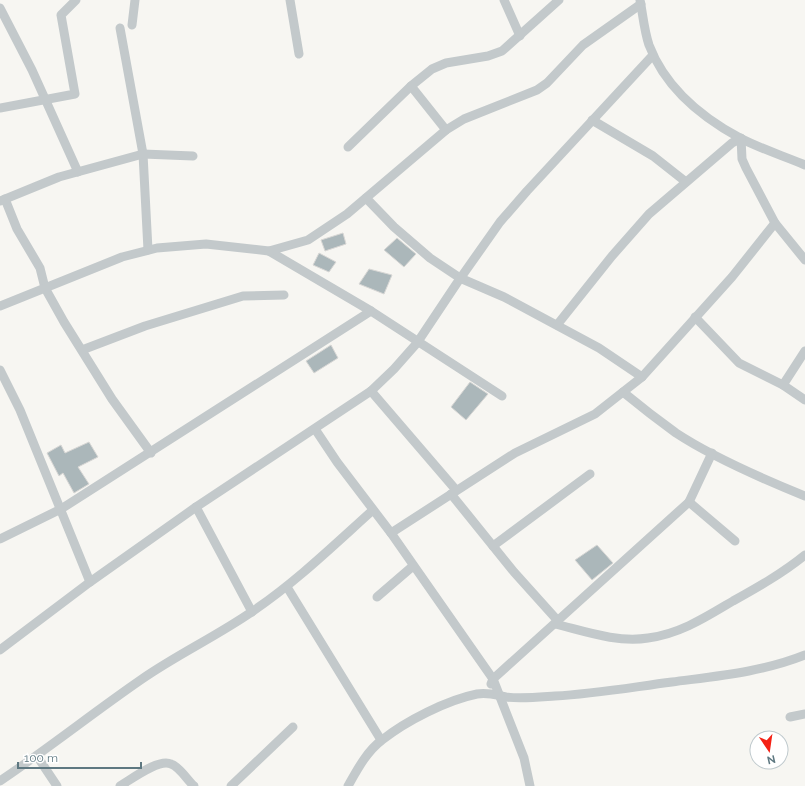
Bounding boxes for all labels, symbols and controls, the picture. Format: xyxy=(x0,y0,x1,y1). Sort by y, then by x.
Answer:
north arrow xyxy=(749,730,789,770)
scale bar xyxy=(18,744,141,770)
text: 100 m xyxy=(24,751,58,765)
text: N xyxy=(766,752,777,767)

